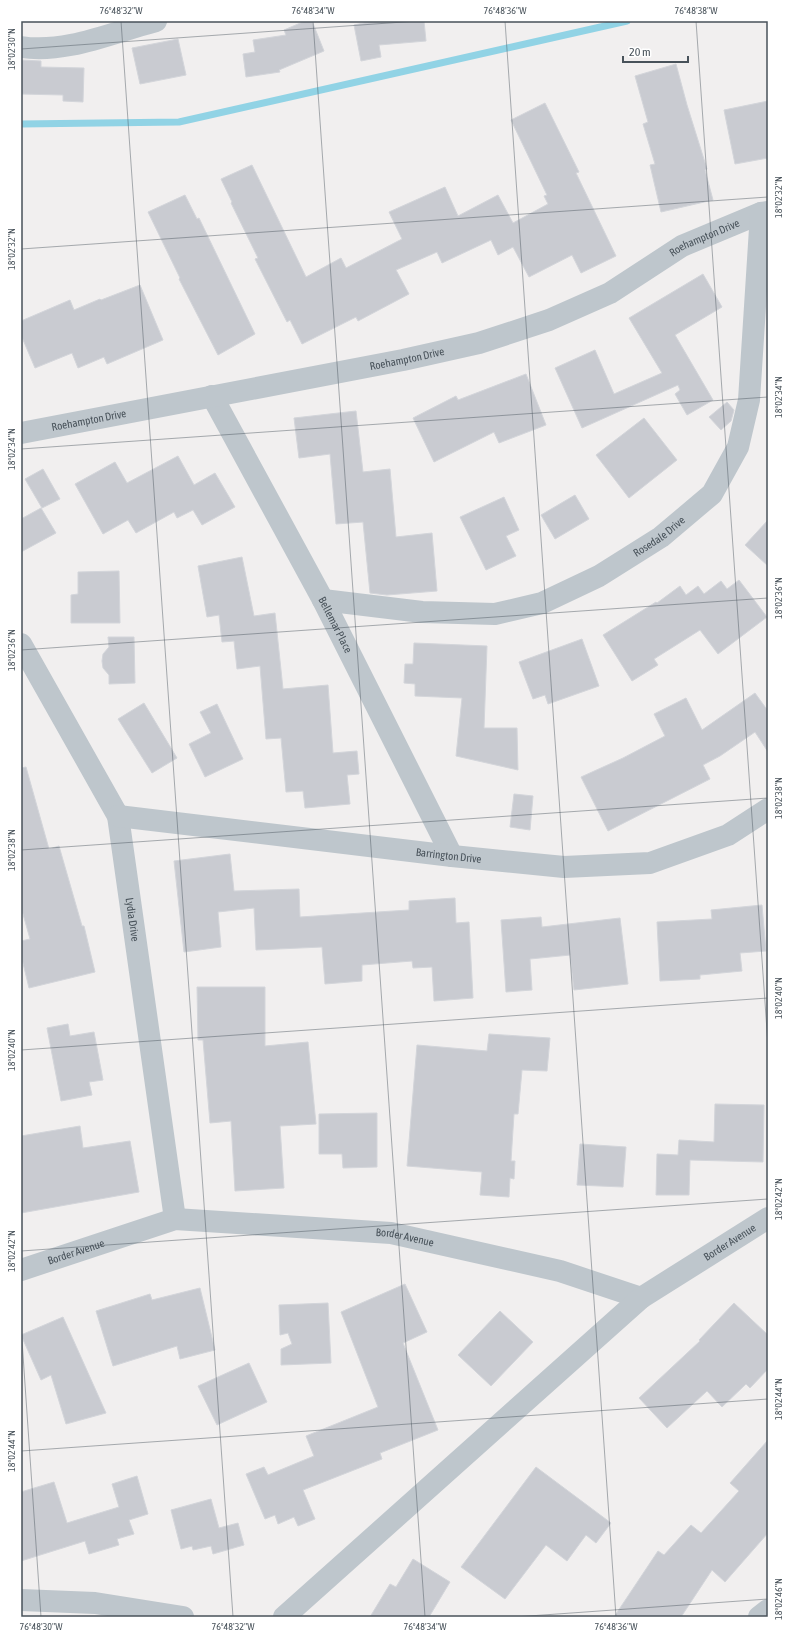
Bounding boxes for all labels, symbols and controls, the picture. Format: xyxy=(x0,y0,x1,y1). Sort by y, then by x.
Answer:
text: 76°48'32"W xyxy=(99,5,143,16)
text: 76°48'34"W xyxy=(291,5,335,16)
text: 76°48'36"W xyxy=(483,5,527,16)
text: 76°48'38"W xyxy=(674,5,718,16)
text: 18°02'30"N xyxy=(6,28,17,70)
scale bar xyxy=(623,38,688,64)
text: 20 m xyxy=(629,45,651,59)
text: 18°02'32"N xyxy=(773,176,784,218)
street label: Roehampton Drive xyxy=(667,217,741,259)
text: 18°02'32"N xyxy=(6,228,17,270)
street label: Roehampton Drive xyxy=(369,345,445,372)
text: 18°02'34"N xyxy=(773,376,784,418)
street label: Roehampton Drive xyxy=(50,407,127,433)
text: 18°02'34"N xyxy=(6,428,17,470)
street label: Rosedale Drive xyxy=(631,514,687,559)
text: 18°02'36"N xyxy=(773,577,784,619)
street label: Bellemar Place xyxy=(316,595,355,655)
text: 18°02'36"N xyxy=(6,629,17,671)
text: 18°02'38"N xyxy=(773,777,784,819)
text: 18°02'38"N xyxy=(6,829,17,871)
street label: Barrington Drive xyxy=(415,846,482,865)
street label: Lydia Drive xyxy=(124,897,142,942)
text: 18°02'40"N xyxy=(773,977,784,1019)
text: 18°02'40"N xyxy=(6,1029,17,1071)
text: 18°02'42"N xyxy=(773,1178,784,1220)
street label: Border Avenue xyxy=(701,1221,758,1263)
street label: Border Avenue xyxy=(375,1226,435,1248)
text: 18°02'42"N xyxy=(6,1230,17,1272)
street label: Border Avenue xyxy=(46,1237,106,1267)
text: 18°02'44"N xyxy=(773,1378,784,1420)
text: 18°02'44"N xyxy=(6,1430,17,1472)
text: 18°02'46"N xyxy=(773,1578,784,1620)
text: 76°48'30"W xyxy=(19,1621,63,1632)
text: 76°48'32"W xyxy=(211,1621,255,1632)
text: 76°48'34"W xyxy=(403,1621,447,1632)
text: 76°48'36"W xyxy=(594,1621,638,1632)

